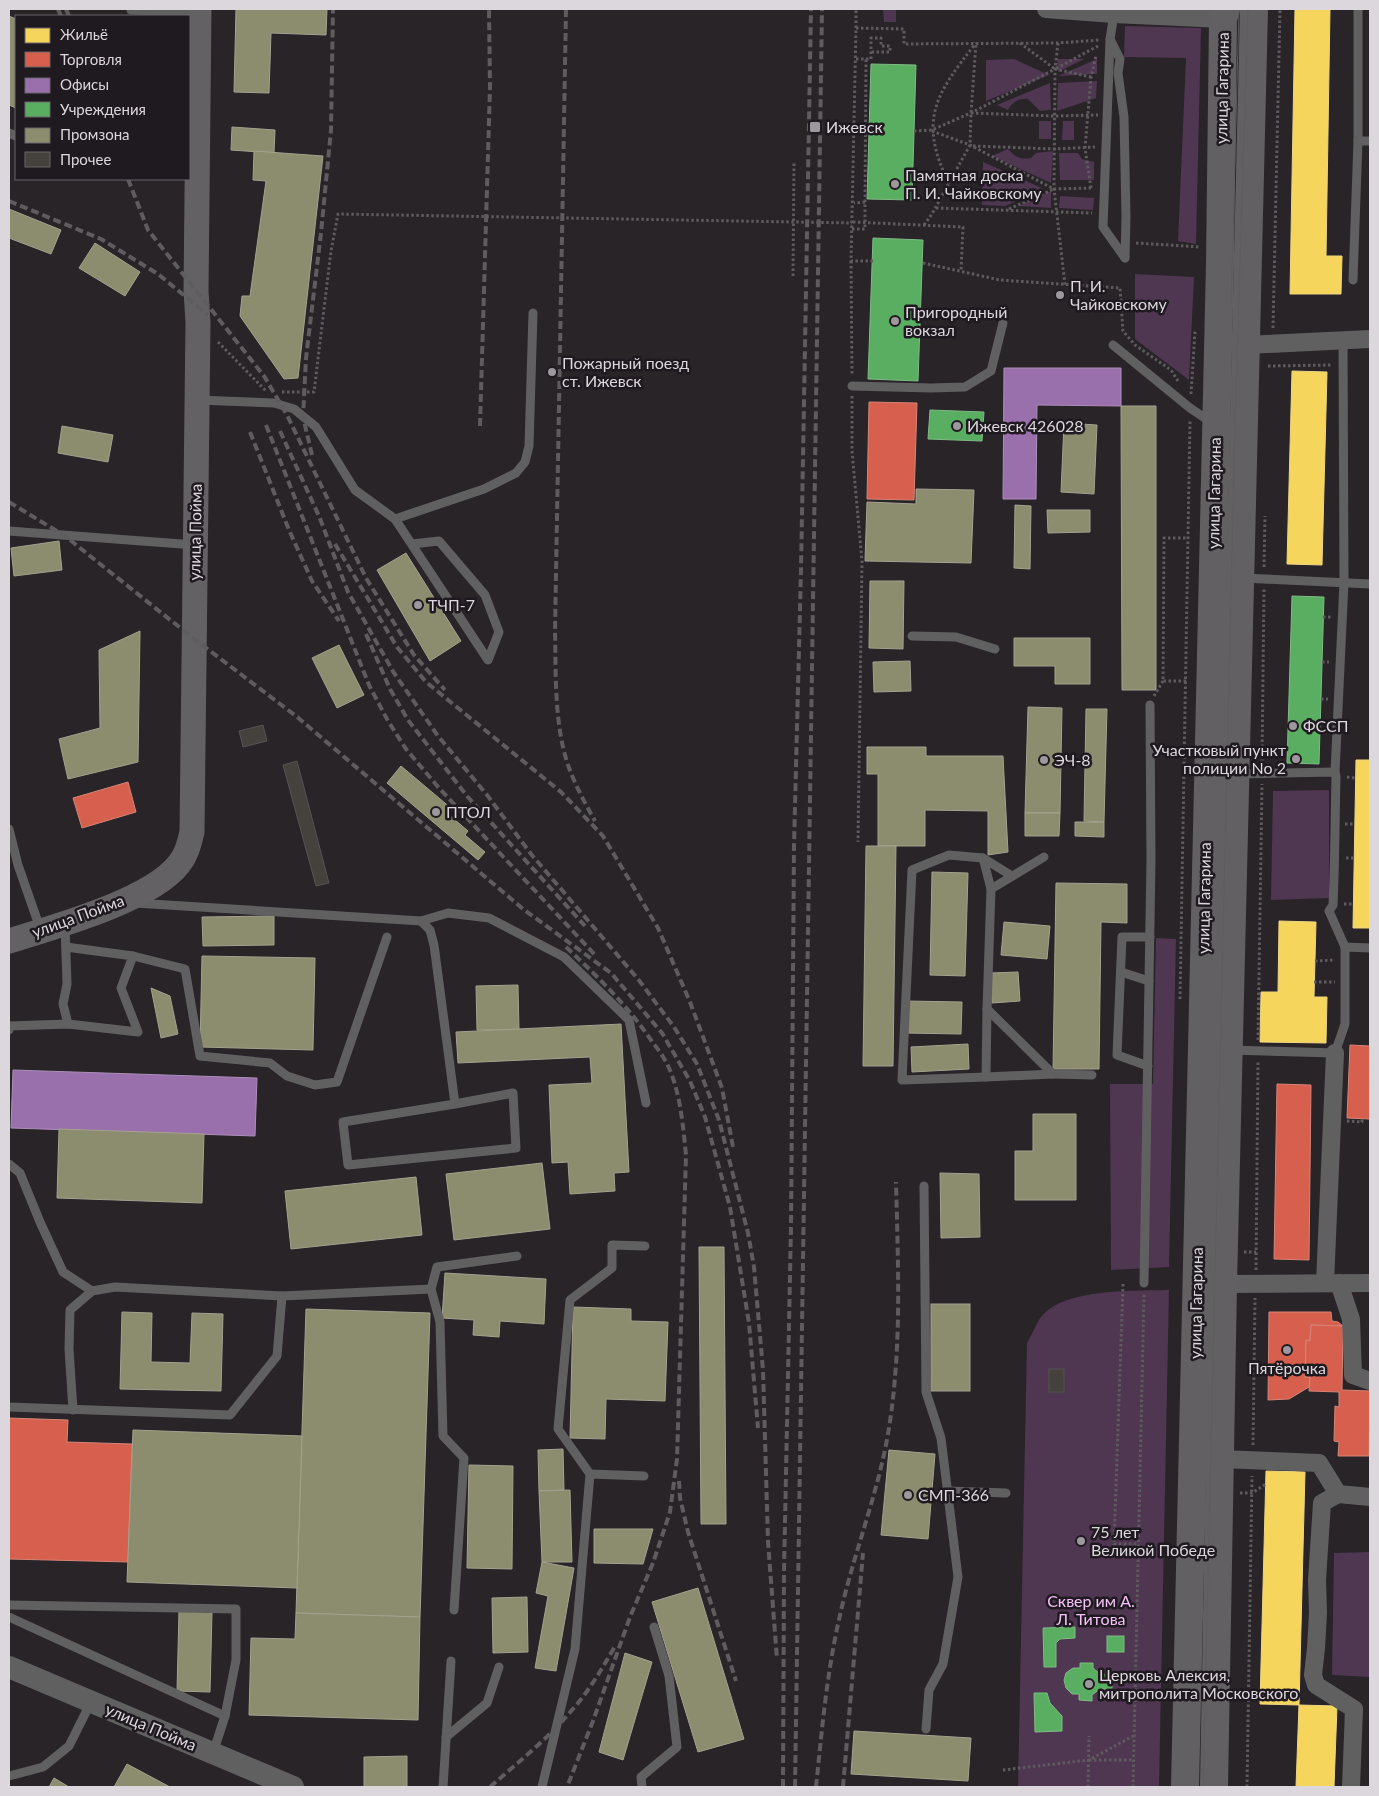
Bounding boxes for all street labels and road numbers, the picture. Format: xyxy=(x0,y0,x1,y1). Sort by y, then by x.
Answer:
street label: улица Гагарина xyxy=(1211,32,1232,144)
street label: улица Гагарина xyxy=(1203,437,1224,549)
street label: улица Пойма xyxy=(184,483,205,581)
street label: улица Гагарина xyxy=(1193,842,1214,954)
street label: улица Пойма xyxy=(29,890,127,941)
street label: улица Гагарина xyxy=(1185,1247,1206,1359)
street label: улица Пойма xyxy=(103,1699,199,1754)

